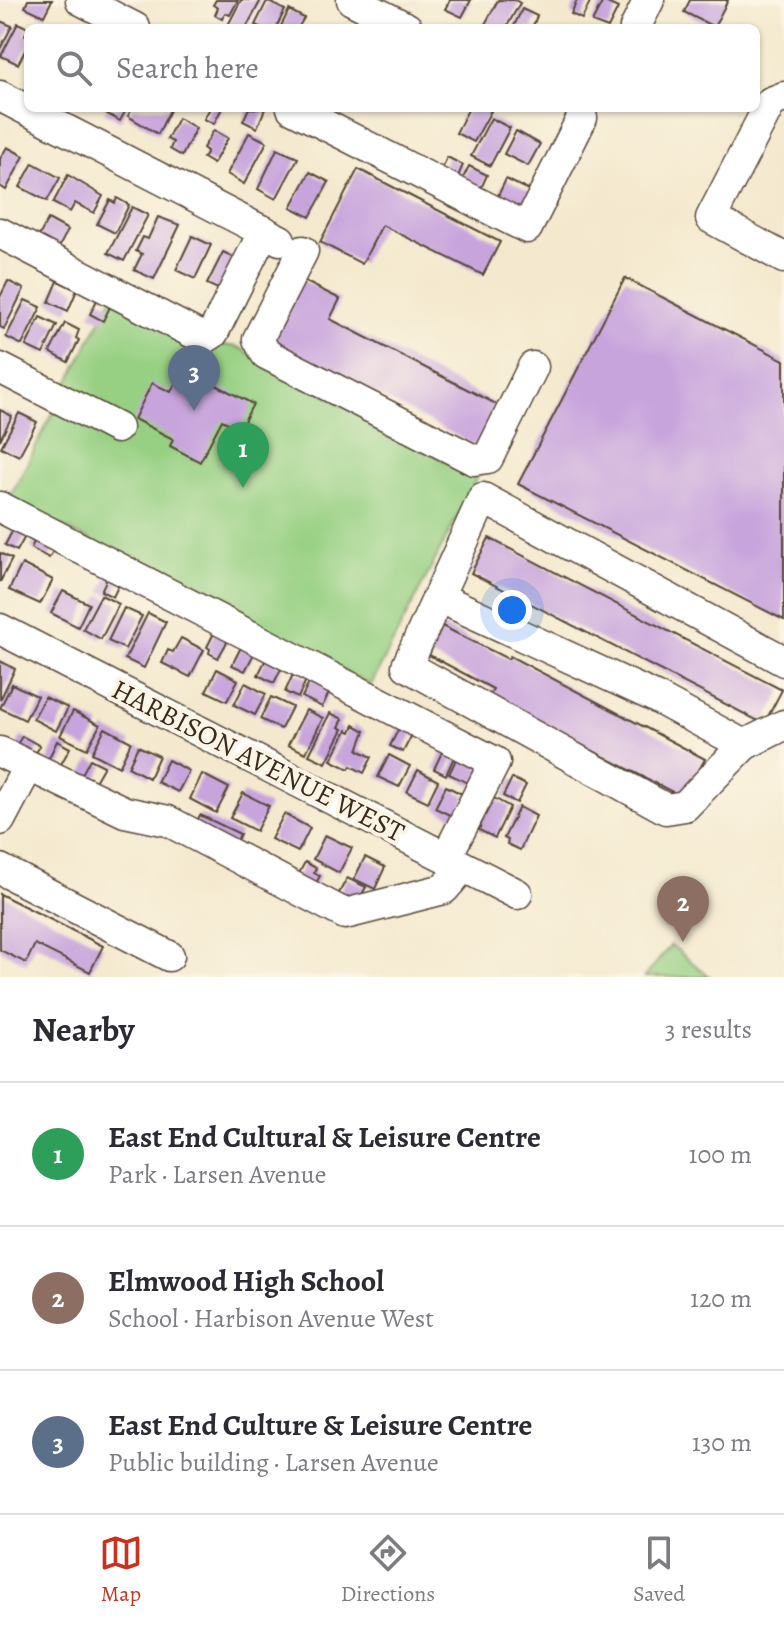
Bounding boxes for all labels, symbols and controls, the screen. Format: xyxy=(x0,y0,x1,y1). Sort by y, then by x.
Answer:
search box xyxy=(24,24,760,112)
icon: search xyxy=(52,46,96,90)
text: Search here xyxy=(116,48,259,88)
pin: 3 xyxy=(168,345,220,411)
pin: 1 xyxy=(217,422,269,488)
your location xyxy=(492,590,532,630)
street label: HARBISON AVENUE WEST xyxy=(105,671,411,851)
pin: 2 xyxy=(657,876,709,942)
text: Nearby xyxy=(32,1006,135,1053)
text: 3 results xyxy=(665,1012,752,1047)
text: East End Cultural & Leisure Centre xyxy=(108,1117,541,1157)
text: 1 xyxy=(53,1137,63,1172)
text: 100 m xyxy=(689,1137,752,1172)
text: Park · Larsen Avenue xyxy=(108,1157,326,1192)
text: Elmwood High School xyxy=(108,1261,384,1301)
text: 2 xyxy=(52,1281,64,1316)
text: 120 m xyxy=(690,1281,752,1316)
text: School · Harbison Avenue West xyxy=(108,1301,434,1336)
text: East End Culture & Leisure Centre xyxy=(108,1405,532,1445)
text: 3 xyxy=(52,1425,64,1460)
text: 130 m xyxy=(692,1425,752,1460)
text: Public building · Larsen Avenue xyxy=(108,1445,439,1480)
tab: Map xyxy=(99,1531,143,1609)
tab: Directions xyxy=(341,1531,435,1609)
tab: Saved xyxy=(633,1531,685,1609)

